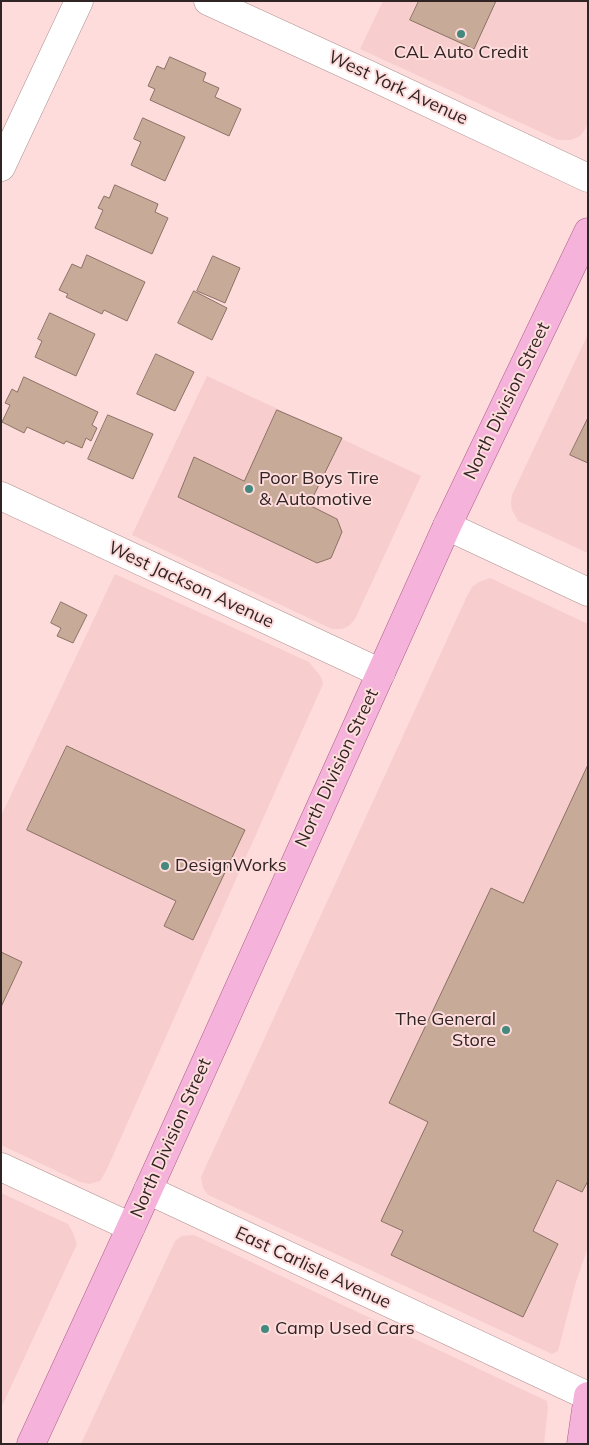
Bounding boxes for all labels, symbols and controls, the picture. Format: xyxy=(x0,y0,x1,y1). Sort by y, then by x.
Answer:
marker: CAL Auto Credit xyxy=(455,28,467,40)
place label: CAL Auto Credit xyxy=(394,42,528,64)
street label: West York Avenue xyxy=(325,46,471,130)
street label: North Division Street xyxy=(460,319,554,483)
place label: Poor Boys Tire & Automotive xyxy=(259,468,379,510)
marker: Poor Boys Tire & Automotive xyxy=(243,483,255,495)
street label: West Jackson Avenue xyxy=(105,537,277,633)
street label: North Division Street xyxy=(291,685,383,851)
place label: DesignWorks xyxy=(175,855,287,877)
marker: DesignWorks xyxy=(159,860,171,872)
place label: The General Store xyxy=(395,1009,496,1052)
marker: The General Store xyxy=(500,1024,512,1036)
street label: North Division Street xyxy=(126,1055,216,1221)
street label: East Carlisle Avenue xyxy=(232,1222,394,1314)
place label: Camp Used Cars xyxy=(275,1318,415,1340)
marker: Camp Used Cars xyxy=(259,1323,271,1335)

